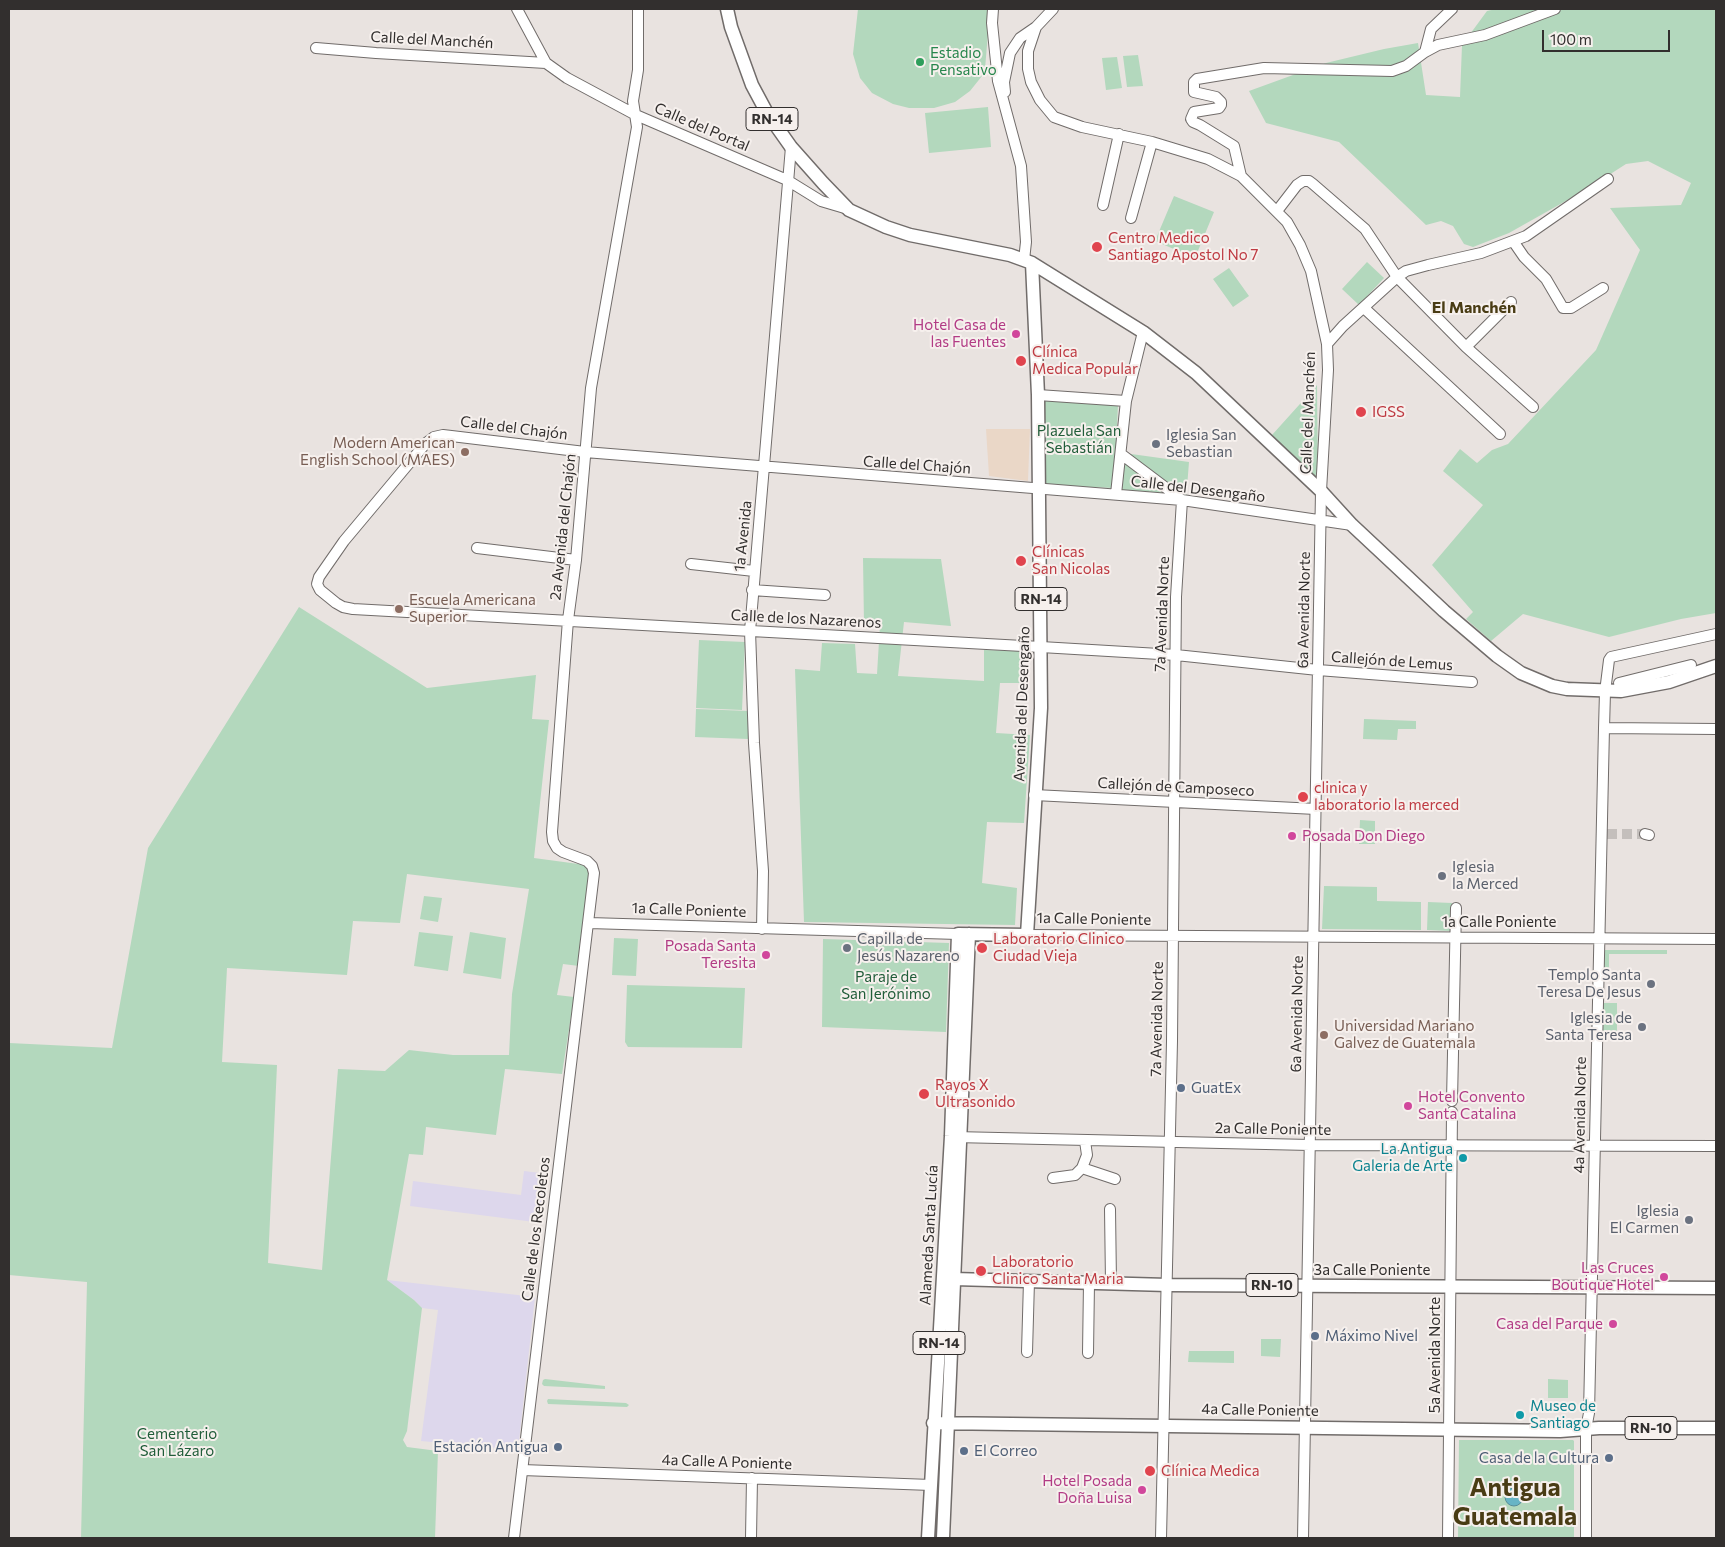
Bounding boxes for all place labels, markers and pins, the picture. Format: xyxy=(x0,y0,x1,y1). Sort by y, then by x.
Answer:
place label: Estadio Pensativo xyxy=(930,44,997,79)
marker: Estadio Pensativo xyxy=(914,56,926,68)
place label: Centro Medico Santiago Apostol No 7 xyxy=(1108,229,1258,264)
marker: Centro Medico Santiago Apostol No 7 xyxy=(1090,240,1104,254)
place label: Hotel Casa de las Fuentes xyxy=(913,316,1006,351)
marker: Hotel Casa de las Fuentes xyxy=(1010,328,1022,340)
place label: Clínica Medica Popular xyxy=(1032,343,1138,378)
marker: Clínica Medica Popular xyxy=(1014,354,1028,368)
place label: IGSS xyxy=(1372,403,1405,421)
marker: IGSS xyxy=(1354,405,1368,419)
place label: Iglesia San Sebastian xyxy=(1166,426,1237,461)
place label: Modern American English School (MAES) xyxy=(300,434,455,469)
marker: Iglesia San Sebastian xyxy=(1150,438,1162,450)
marker: Modern American English School (MAES) xyxy=(459,446,471,458)
place label: Clínicas San Nicolas xyxy=(1032,543,1110,578)
marker: Clínicas San Nicolas xyxy=(1014,554,1028,568)
place label: Escuela Americana Superior xyxy=(409,591,536,626)
marker: Escuela Americana Superior xyxy=(393,603,405,615)
place label: clinica y laboratorio la merced xyxy=(1314,779,1459,814)
marker: clinica y laboratorio la merced xyxy=(1296,790,1310,804)
place label: Posada Don Diego xyxy=(1302,827,1425,845)
marker: Posada Don Diego xyxy=(1286,830,1298,842)
place label: Iglesia la Merced xyxy=(1452,858,1518,893)
marker: Iglesia la Merced xyxy=(1436,870,1448,882)
place label: Capilla de Jesús Nazareno xyxy=(857,930,960,965)
place label: Laboratorio Clinico Ciudad Vieja xyxy=(993,930,1124,965)
place label: Posada Santa Teresita xyxy=(665,937,756,972)
marker: Laboratorio Clinico Ciudad Vieja xyxy=(975,941,989,955)
marker: Capilla de Jesús Nazareno xyxy=(841,942,853,954)
marker: Posada Santa Teresita xyxy=(760,949,772,961)
place label: Templo Santa Teresa De Jesus xyxy=(1537,966,1641,1001)
marker: Templo Santa Teresa De Jesus xyxy=(1645,978,1657,990)
place label: Iglesia de Santa Teresa xyxy=(1545,1009,1632,1044)
place label: Universidad Mariano Galvez de Guatemala xyxy=(1334,1017,1476,1052)
marker: Iglesia de Santa Teresa xyxy=(1636,1021,1648,1033)
marker: Universidad Mariano Galvez de Guatemala xyxy=(1318,1029,1330,1041)
place label: Rayos X Ultrasonido xyxy=(935,1076,1015,1111)
place label: GuatEx xyxy=(1191,1079,1241,1097)
marker: GuatEx xyxy=(1175,1082,1187,1094)
marker: Rayos X Ultrasonido xyxy=(917,1087,931,1101)
place label: Hotel Convento Santa Catalina xyxy=(1418,1088,1525,1123)
marker: Hotel Convento Santa Catalina xyxy=(1402,1100,1414,1112)
place label: La Antigua Galeria de Arte xyxy=(1352,1140,1453,1175)
marker: La Antigua Galeria de Arte xyxy=(1457,1152,1469,1164)
place label: Iglesia El Carmen xyxy=(1610,1202,1679,1237)
marker: Iglesia El Carmen xyxy=(1683,1214,1695,1226)
place label: Laboratorio Clinico Santa Maria xyxy=(992,1253,1123,1288)
place label: Las Cruces Boutique Hotel xyxy=(1551,1259,1654,1294)
marker: Laboratorio Clinico Santa Maria xyxy=(974,1264,988,1278)
marker: Las Cruces Boutique Hotel xyxy=(1658,1271,1670,1283)
place label: Casa del Parque xyxy=(1496,1315,1603,1333)
marker: Casa del Parque xyxy=(1607,1318,1619,1330)
place label: Máximo Nivel xyxy=(1325,1327,1418,1345)
marker: Máximo Nivel xyxy=(1309,1330,1321,1342)
place label: Museo de Santiago xyxy=(1530,1397,1596,1432)
marker: Museo de Santiago xyxy=(1514,1409,1526,1421)
place label: Estación Antigua xyxy=(433,1438,548,1456)
marker: Estación Antigua xyxy=(552,1441,564,1453)
place label: El Correo xyxy=(974,1442,1037,1460)
marker: El Correo xyxy=(958,1445,970,1457)
place label: Casa de la Cultura xyxy=(1479,1449,1599,1467)
marker: Casa de la Cultura xyxy=(1603,1452,1615,1464)
place label: Clínica Medica xyxy=(1161,1462,1260,1480)
marker: Clínica Medica xyxy=(1143,1464,1157,1478)
place label: Hotel Posada Doña Luisa xyxy=(1042,1472,1132,1507)
marker: Hotel Posada Doña Luisa xyxy=(1136,1484,1148,1496)

